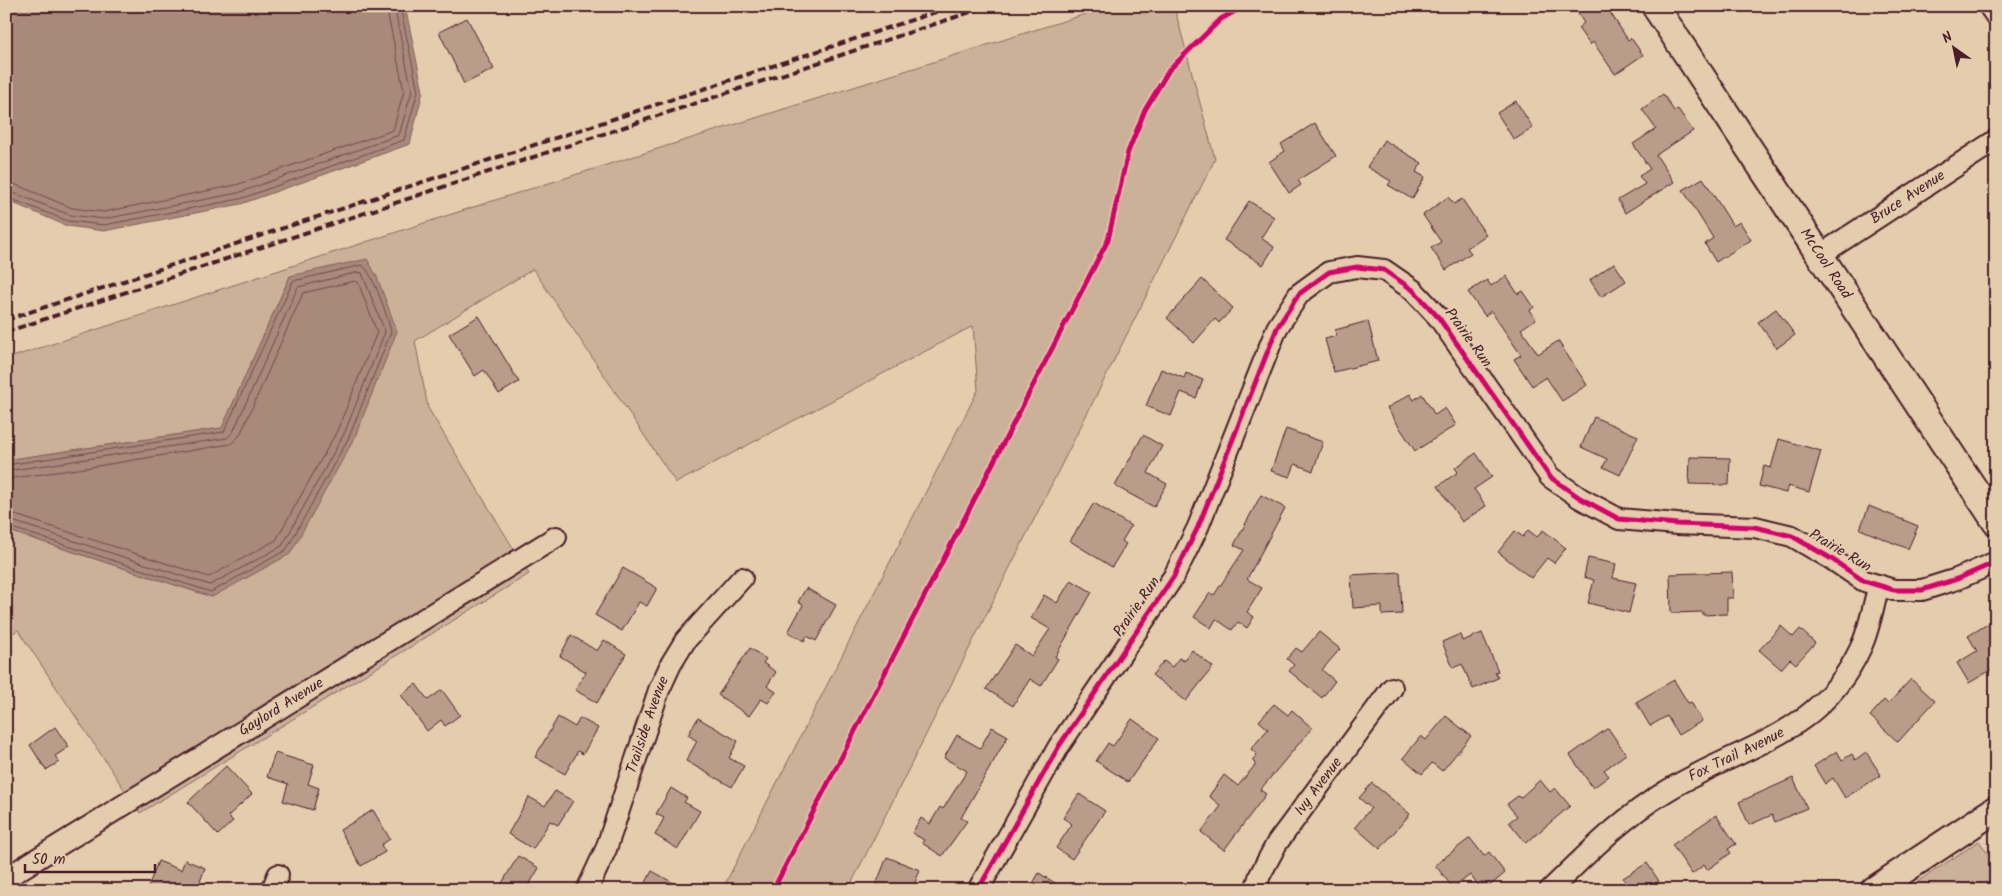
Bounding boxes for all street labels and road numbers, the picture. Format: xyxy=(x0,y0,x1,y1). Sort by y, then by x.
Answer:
street label: Bruce Avenue xyxy=(1866,164,1950,231)
street label: McCool Road xyxy=(1793,223,1858,305)
street label: Prairie Run xyxy=(1438,303,1498,373)
street label: Prairie Run xyxy=(1804,523,1876,579)
street label: Prairie Run xyxy=(1107,572,1167,642)
street label: Gaylord Avenue xyxy=(234,672,329,743)
street label: Trailside Avenue xyxy=(620,672,676,777)
street label: Fox Trail Avenue xyxy=(1684,721,1789,789)
street label: Ivy Avenue xyxy=(1289,752,1349,821)

